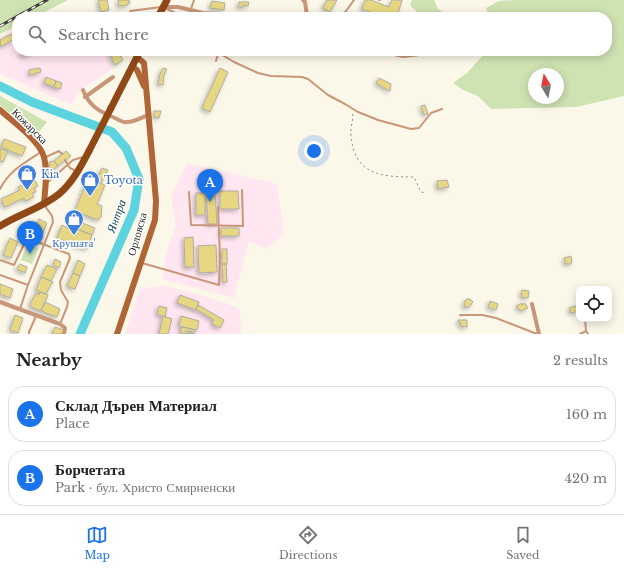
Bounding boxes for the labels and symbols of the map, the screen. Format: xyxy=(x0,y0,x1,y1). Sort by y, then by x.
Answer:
north arrow xyxy=(528,68,564,104)
street label: Кожарска xyxy=(9,105,51,147)
your location xyxy=(304,141,324,161)
shop icon: Kia xyxy=(16,163,38,191)
place label: Kia xyxy=(41,167,60,181)
shop icon: Toyota xyxy=(79,169,101,197)
pin: A xyxy=(197,169,223,202)
place label: Toyota xyxy=(104,173,144,187)
water label: Янтра xyxy=(103,197,129,236)
shop icon: Крушата' xyxy=(63,208,85,236)
street label: Орловска xyxy=(124,211,150,257)
pin: B xyxy=(17,221,43,254)
place label: Крушата' xyxy=(52,236,96,250)

